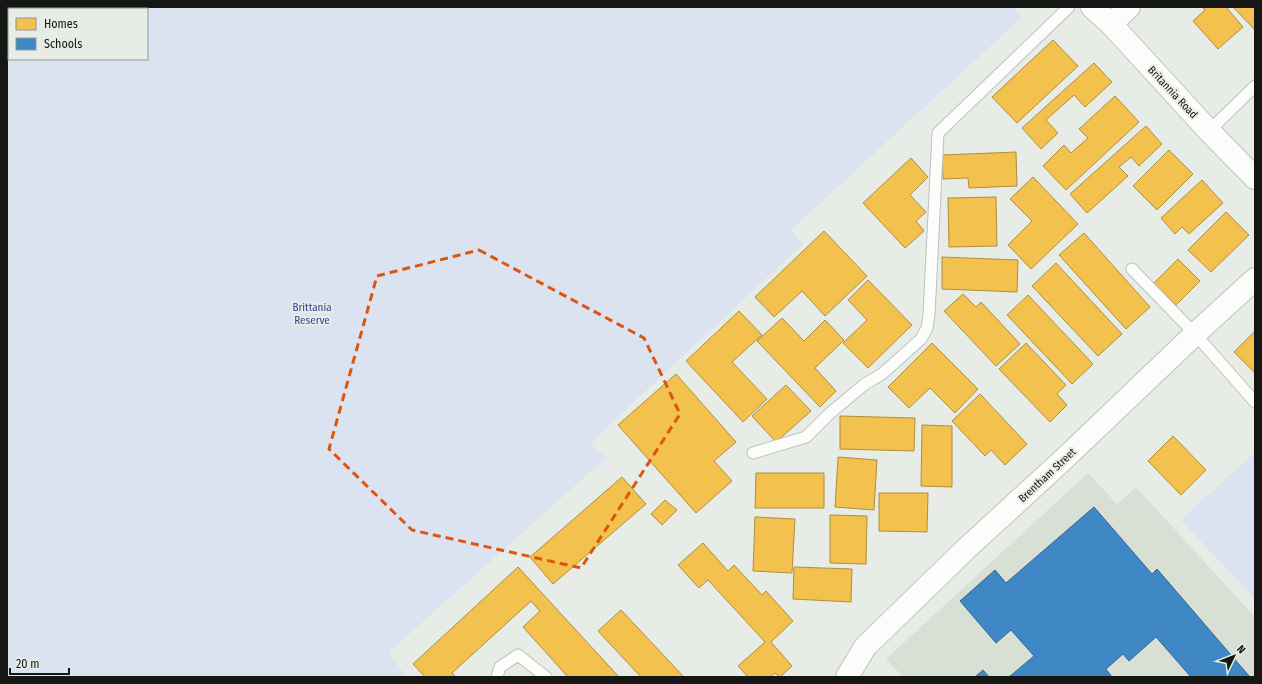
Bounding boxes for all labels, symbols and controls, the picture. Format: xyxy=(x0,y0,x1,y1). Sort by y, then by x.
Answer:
legend xyxy=(8,8,148,60)
text: Homes xyxy=(44,17,78,31)
text: Schools xyxy=(44,37,82,51)
street label: Britannia Road xyxy=(1145,64,1200,121)
park label: Brittania Reserve xyxy=(292,301,332,327)
street label: Brentham Street xyxy=(1016,445,1079,505)
north arrow xyxy=(1214,636,1254,676)
text: N xyxy=(1234,643,1248,656)
scale bar xyxy=(10,650,69,676)
text: 20 m xyxy=(16,657,40,671)

